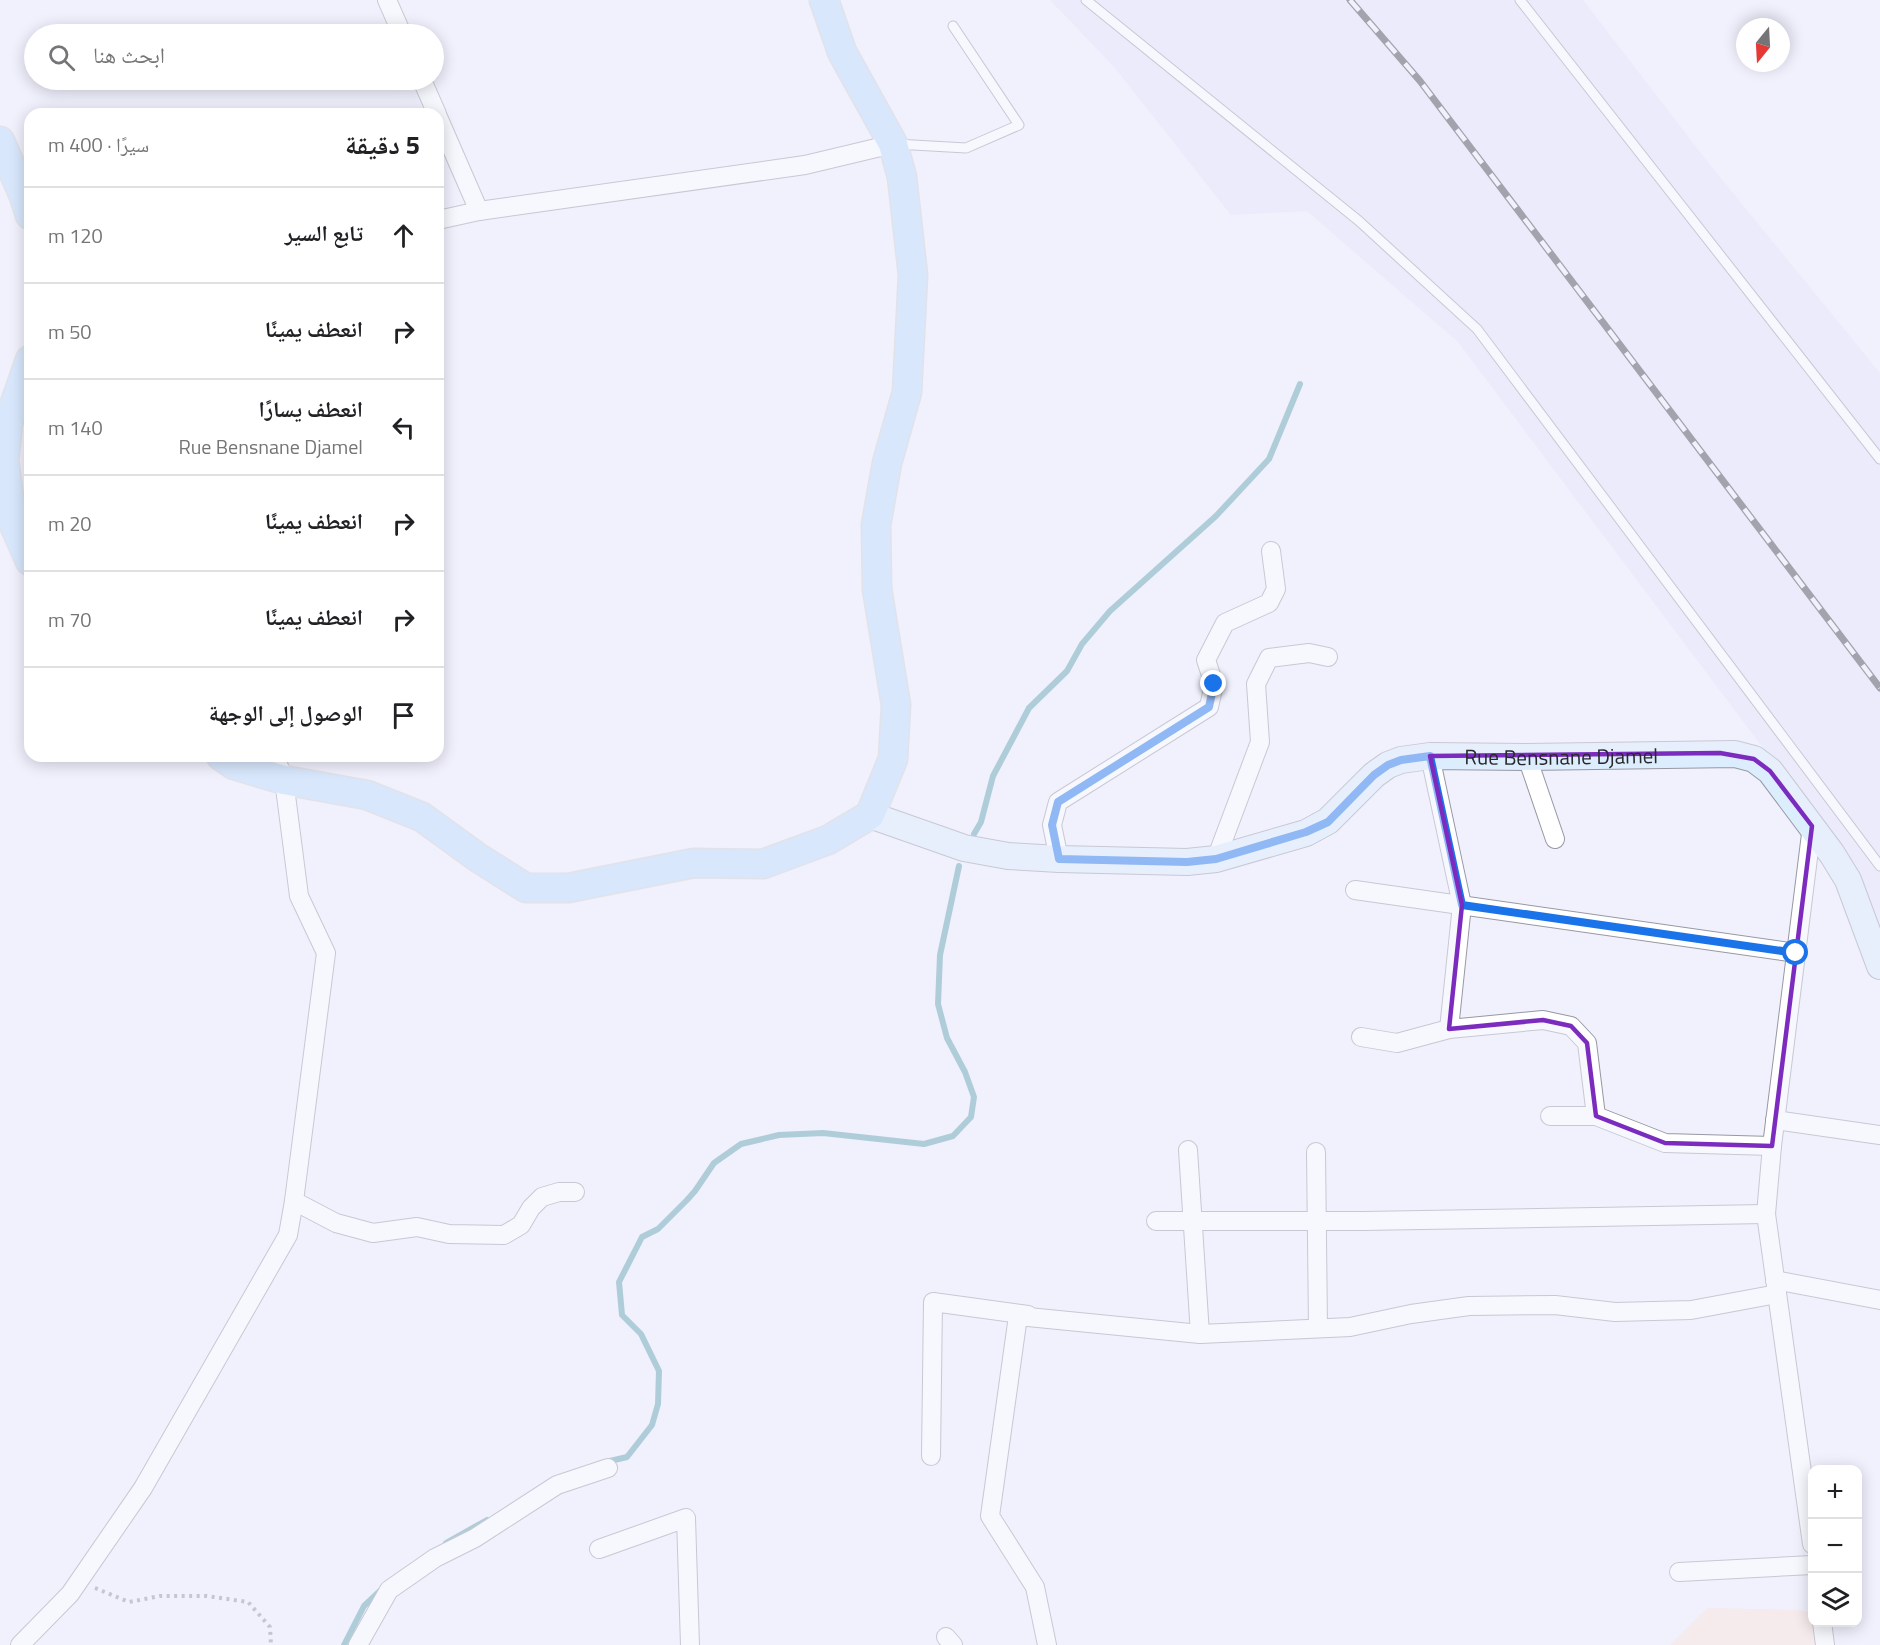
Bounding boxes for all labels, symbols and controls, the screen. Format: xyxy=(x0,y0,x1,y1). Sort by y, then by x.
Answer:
north arrow xyxy=(1736,18,1790,72)
search box xyxy=(24,24,444,90)
text: ابحث هنا xyxy=(93,38,165,72)
icon: search xyxy=(45,41,78,74)
text: 5 دقيقة xyxy=(345,125,420,164)
text: سيرًا · 400 m xyxy=(48,129,149,160)
text: تابع السير xyxy=(285,216,363,250)
icon: ahead xyxy=(387,219,420,252)
text: 120 m xyxy=(48,220,103,251)
text: انعطف يمينًا xyxy=(265,312,363,346)
icon: right xyxy=(387,315,420,348)
text: 50 m xyxy=(48,316,92,347)
text: انعطف يسارًا xyxy=(258,392,363,426)
icon: left xyxy=(387,411,420,444)
text: 140 m xyxy=(48,412,103,443)
text: Rue Bensnane Djamel xyxy=(178,431,363,462)
text: انعطف يمينًا xyxy=(265,504,363,538)
icon: right xyxy=(387,507,420,540)
text: 20 m xyxy=(48,508,92,539)
text: انعطف يمينًا xyxy=(265,600,363,634)
icon: right xyxy=(387,603,420,636)
text: 70 m xyxy=(48,604,92,635)
route end xyxy=(1200,670,1226,696)
text: الوصول إلى الوجهة xyxy=(209,696,363,730)
icon: arrive xyxy=(387,699,420,732)
street label: Rue Bensnane Djamel xyxy=(1464,739,1658,773)
route start xyxy=(1782,939,1808,965)
map controls xyxy=(1808,1465,1862,1627)
button: + xyxy=(1808,1465,1862,1519)
button: − xyxy=(1808,1519,1862,1573)
button: layers xyxy=(1808,1573,1862,1627)

